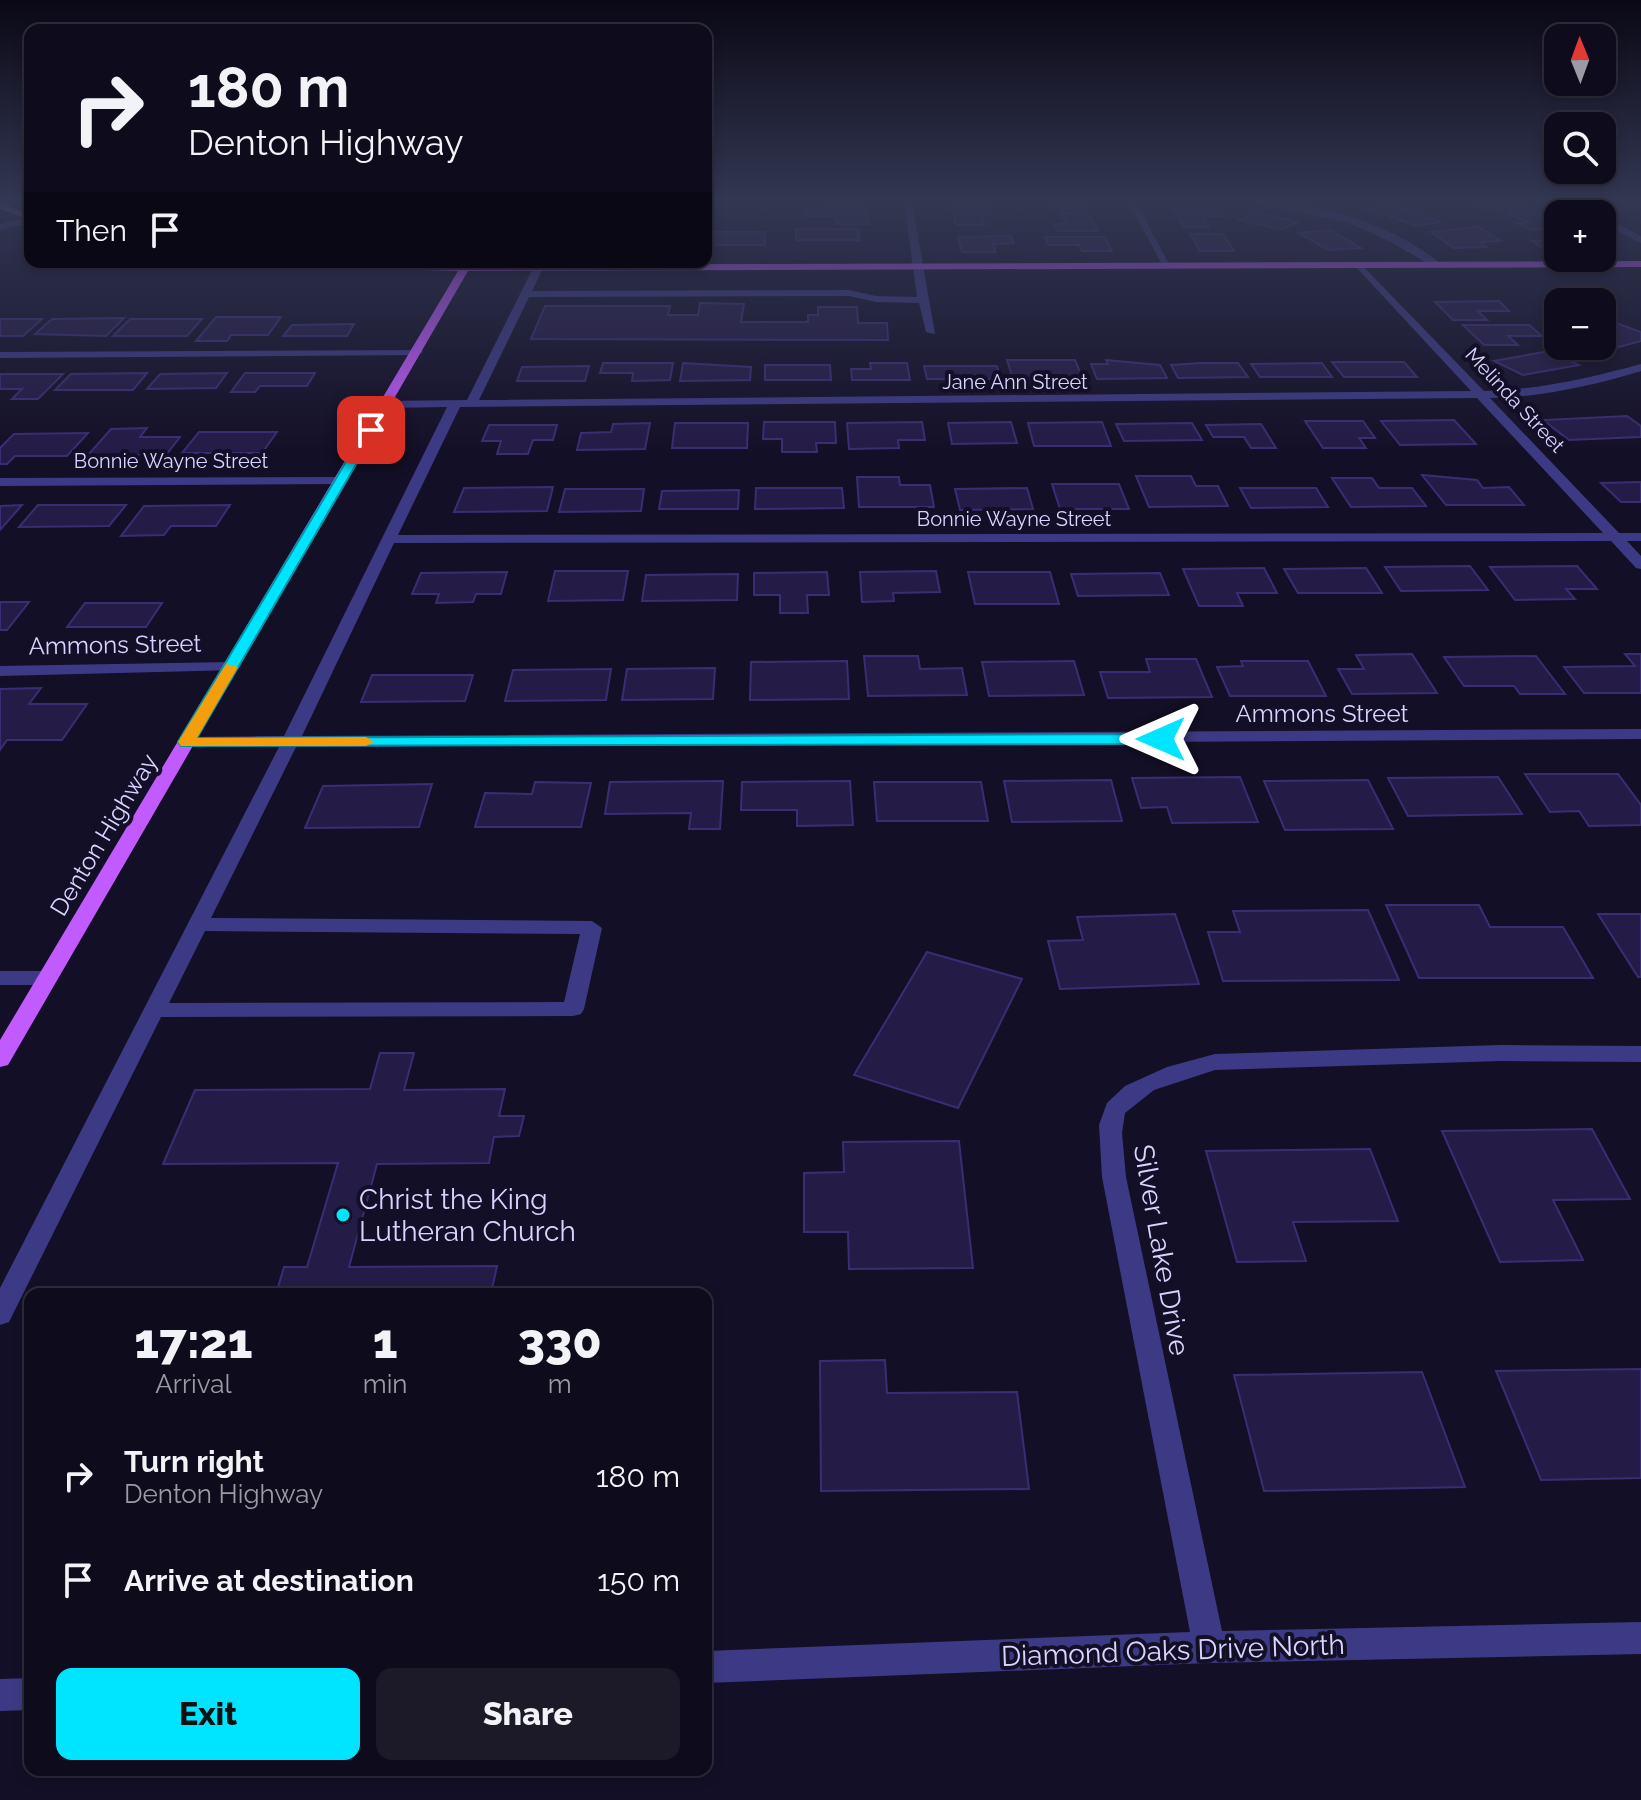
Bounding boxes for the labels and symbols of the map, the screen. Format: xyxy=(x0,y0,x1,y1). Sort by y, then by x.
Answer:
north arrow xyxy=(1544,24,1616,96)
street label: Melinda Street xyxy=(1460,343,1570,458)
street label: Jane Ann Street xyxy=(942,370,1088,394)
pin xyxy=(337,396,405,464)
street label: Bonnie Wayne Street xyxy=(74,449,268,473)
street label: Bonnie Wayne Street xyxy=(917,507,1111,531)
street label: Ammons Street xyxy=(28,628,202,661)
position arrow xyxy=(1119,697,1203,781)
street label: Ammons Street xyxy=(1236,699,1408,728)
street label: Denton Highway xyxy=(44,749,163,921)
street label: Silver Lake Drive xyxy=(1127,1142,1196,1358)
place label: Christ the King Lutheran Church xyxy=(359,1183,576,1248)
marker: Christ the King Lutheran Church xyxy=(334,1206,352,1224)
street label: Diamond Oaks Drive North xyxy=(1001,1628,1345,1673)

